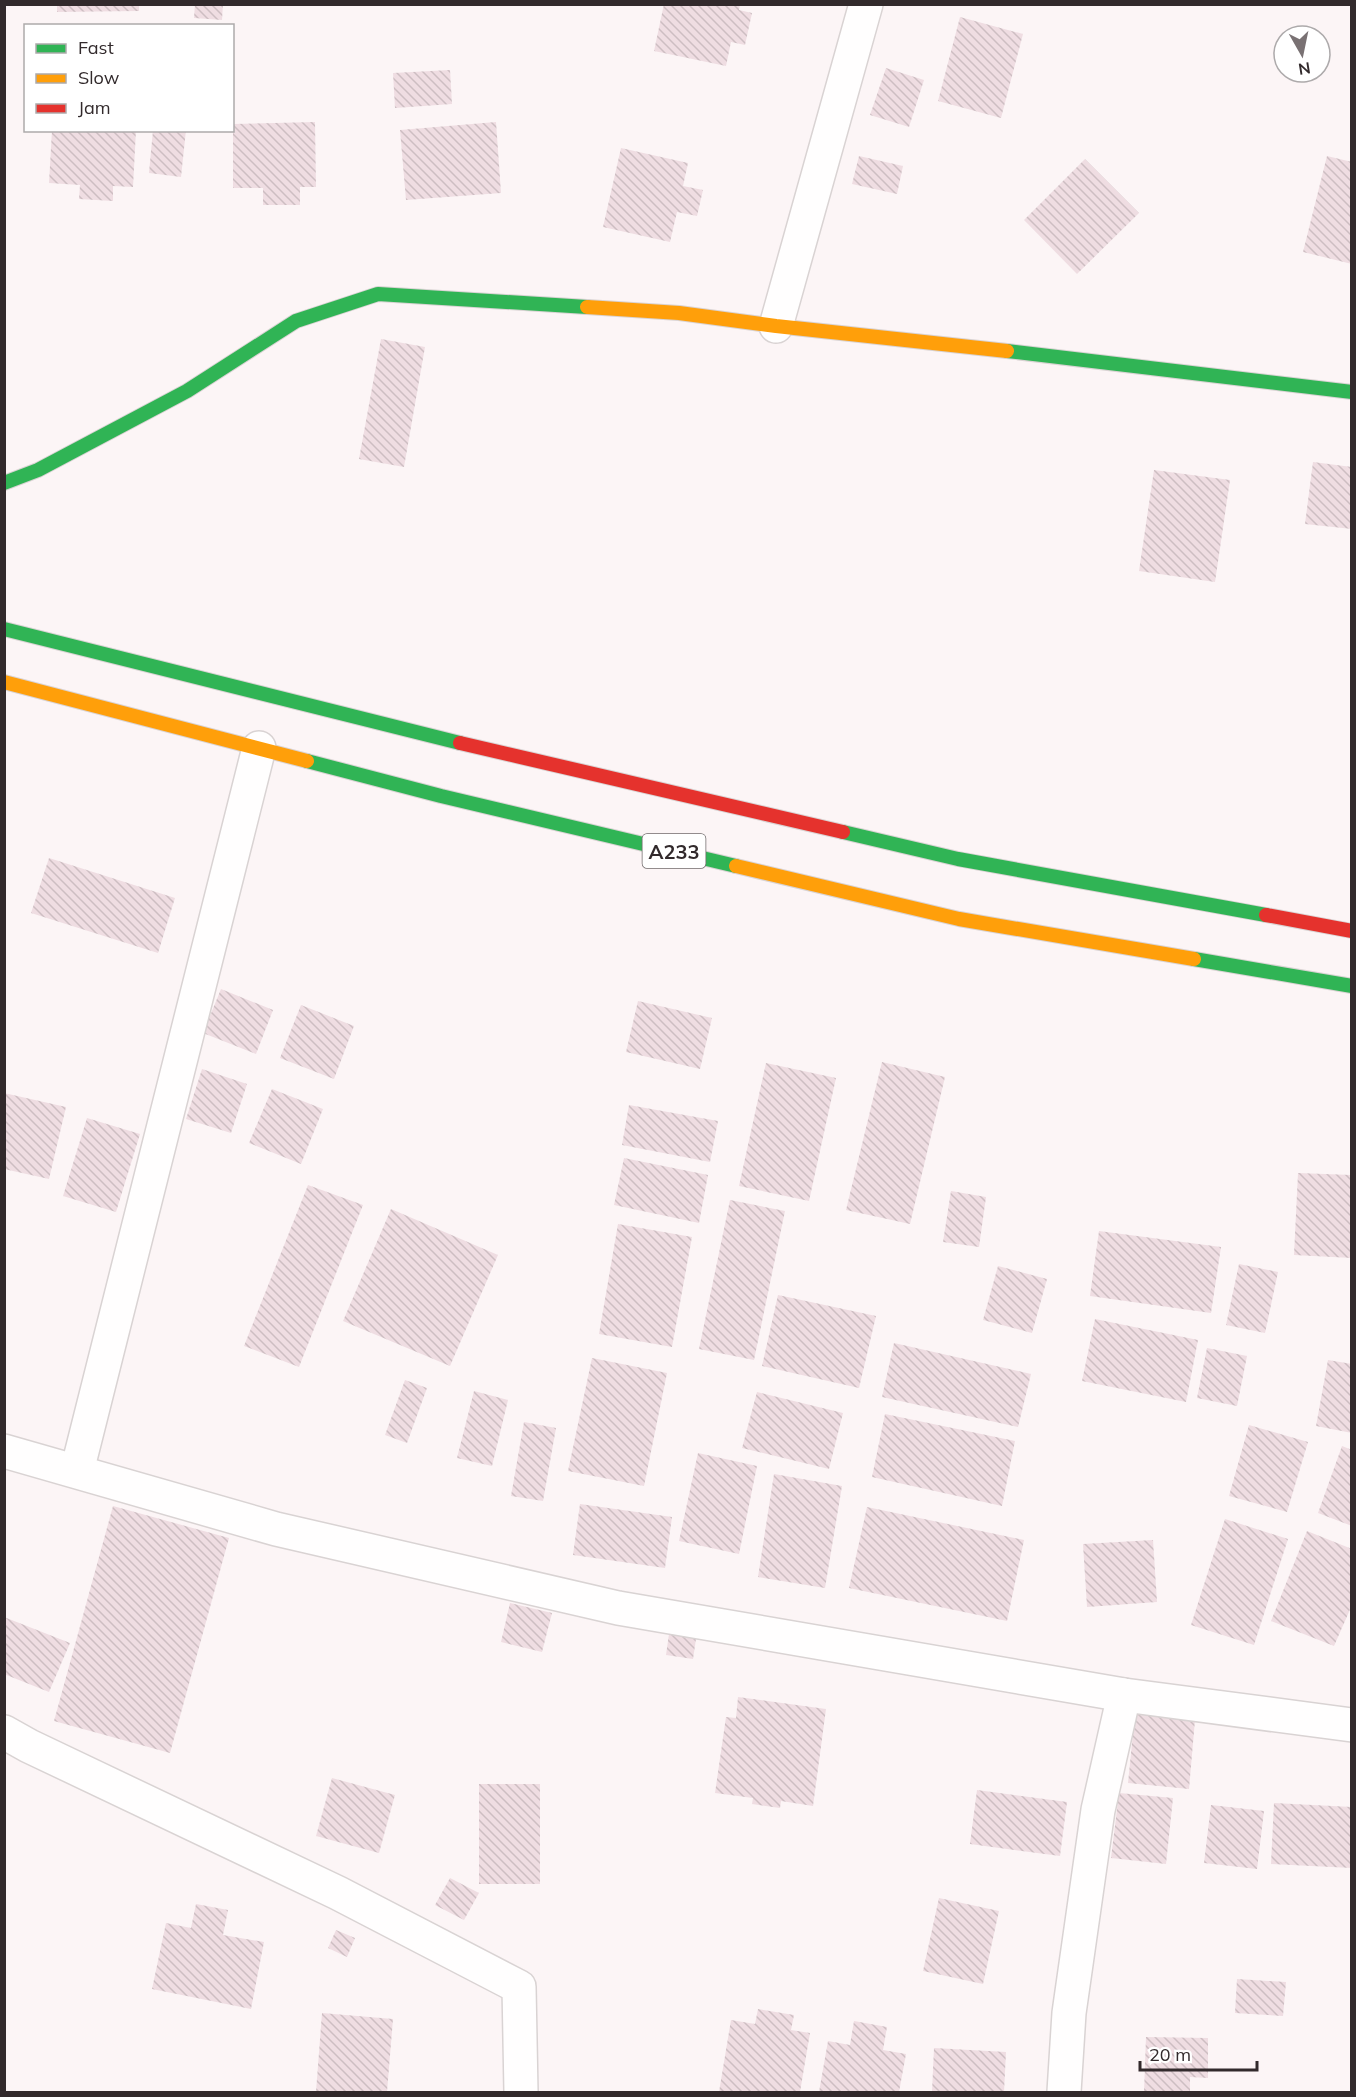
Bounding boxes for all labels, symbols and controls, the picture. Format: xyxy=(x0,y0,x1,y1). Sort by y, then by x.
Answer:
legend xyxy=(24,24,234,132)
north arrow xyxy=(1272,24,1332,84)
text: Fast xyxy=(78,36,114,59)
text: N xyxy=(1297,58,1312,80)
text: Slow xyxy=(78,66,120,89)
text: Jam xyxy=(78,96,111,119)
road number: A233 xyxy=(642,834,706,868)
scale bar xyxy=(1140,2034,1257,2072)
text: 20 m xyxy=(1149,2043,1191,2066)

